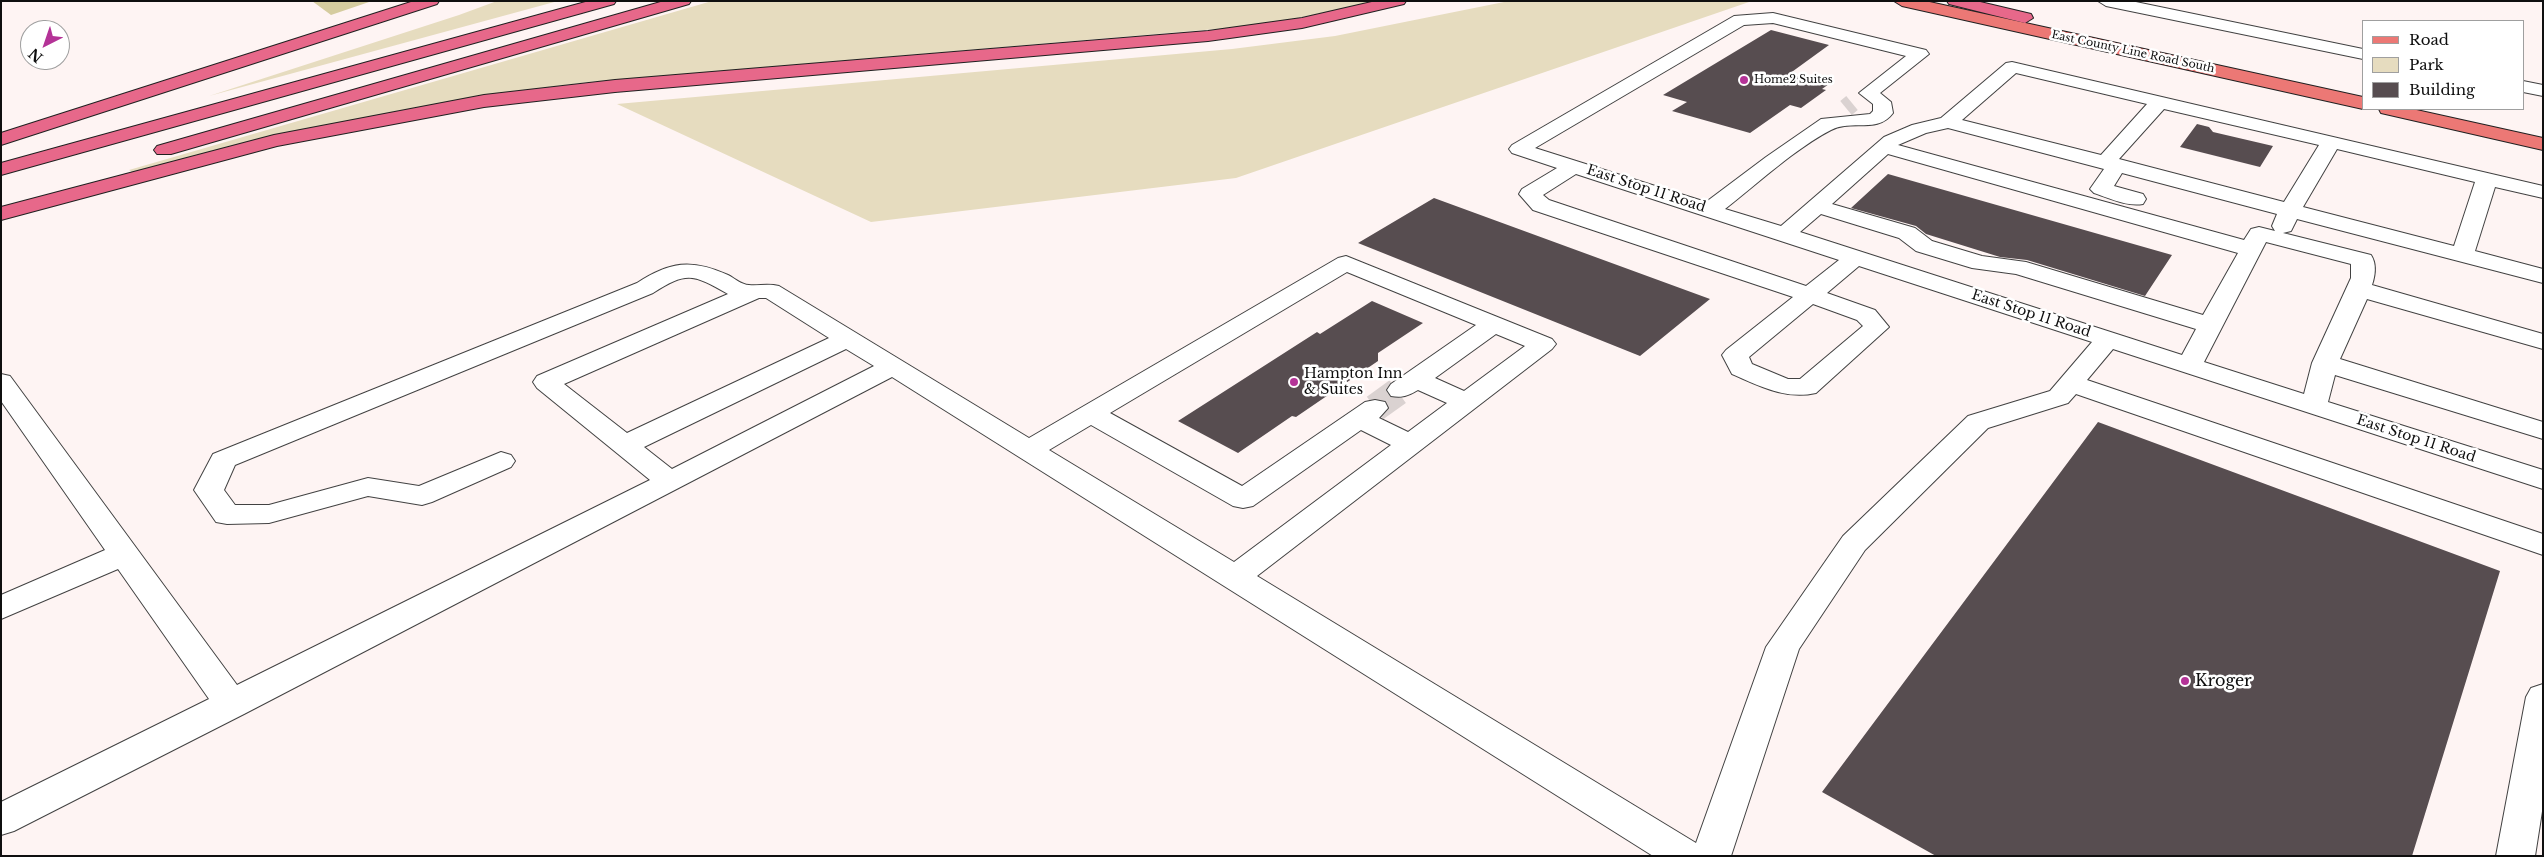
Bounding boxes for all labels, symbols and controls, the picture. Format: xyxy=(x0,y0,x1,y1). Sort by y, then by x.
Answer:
north arrow xyxy=(20,20,70,70)
legend xyxy=(2362,20,2524,110)
street label: East County Line Road South xyxy=(2050,28,2216,76)
text: Road xyxy=(2409,30,2449,49)
text: N xyxy=(25,44,47,67)
text: Park xyxy=(2409,55,2444,74)
place label: Home2 Suites xyxy=(1754,73,1833,87)
marker: Home2 Suites xyxy=(1738,74,1750,86)
text: Building xyxy=(2409,80,2475,99)
street label: East Stop 11 Road xyxy=(1584,162,1708,216)
street label: East Stop 11 Road xyxy=(1969,287,2093,341)
place label: Hampton Inn & Suites xyxy=(1304,366,1402,398)
marker: Hampton Inn & Suites xyxy=(1288,376,1300,388)
street label: East Stop 11 Road xyxy=(2354,412,2478,466)
place label: Kroger xyxy=(2195,671,2252,691)
marker: Kroger xyxy=(2179,675,2191,687)

